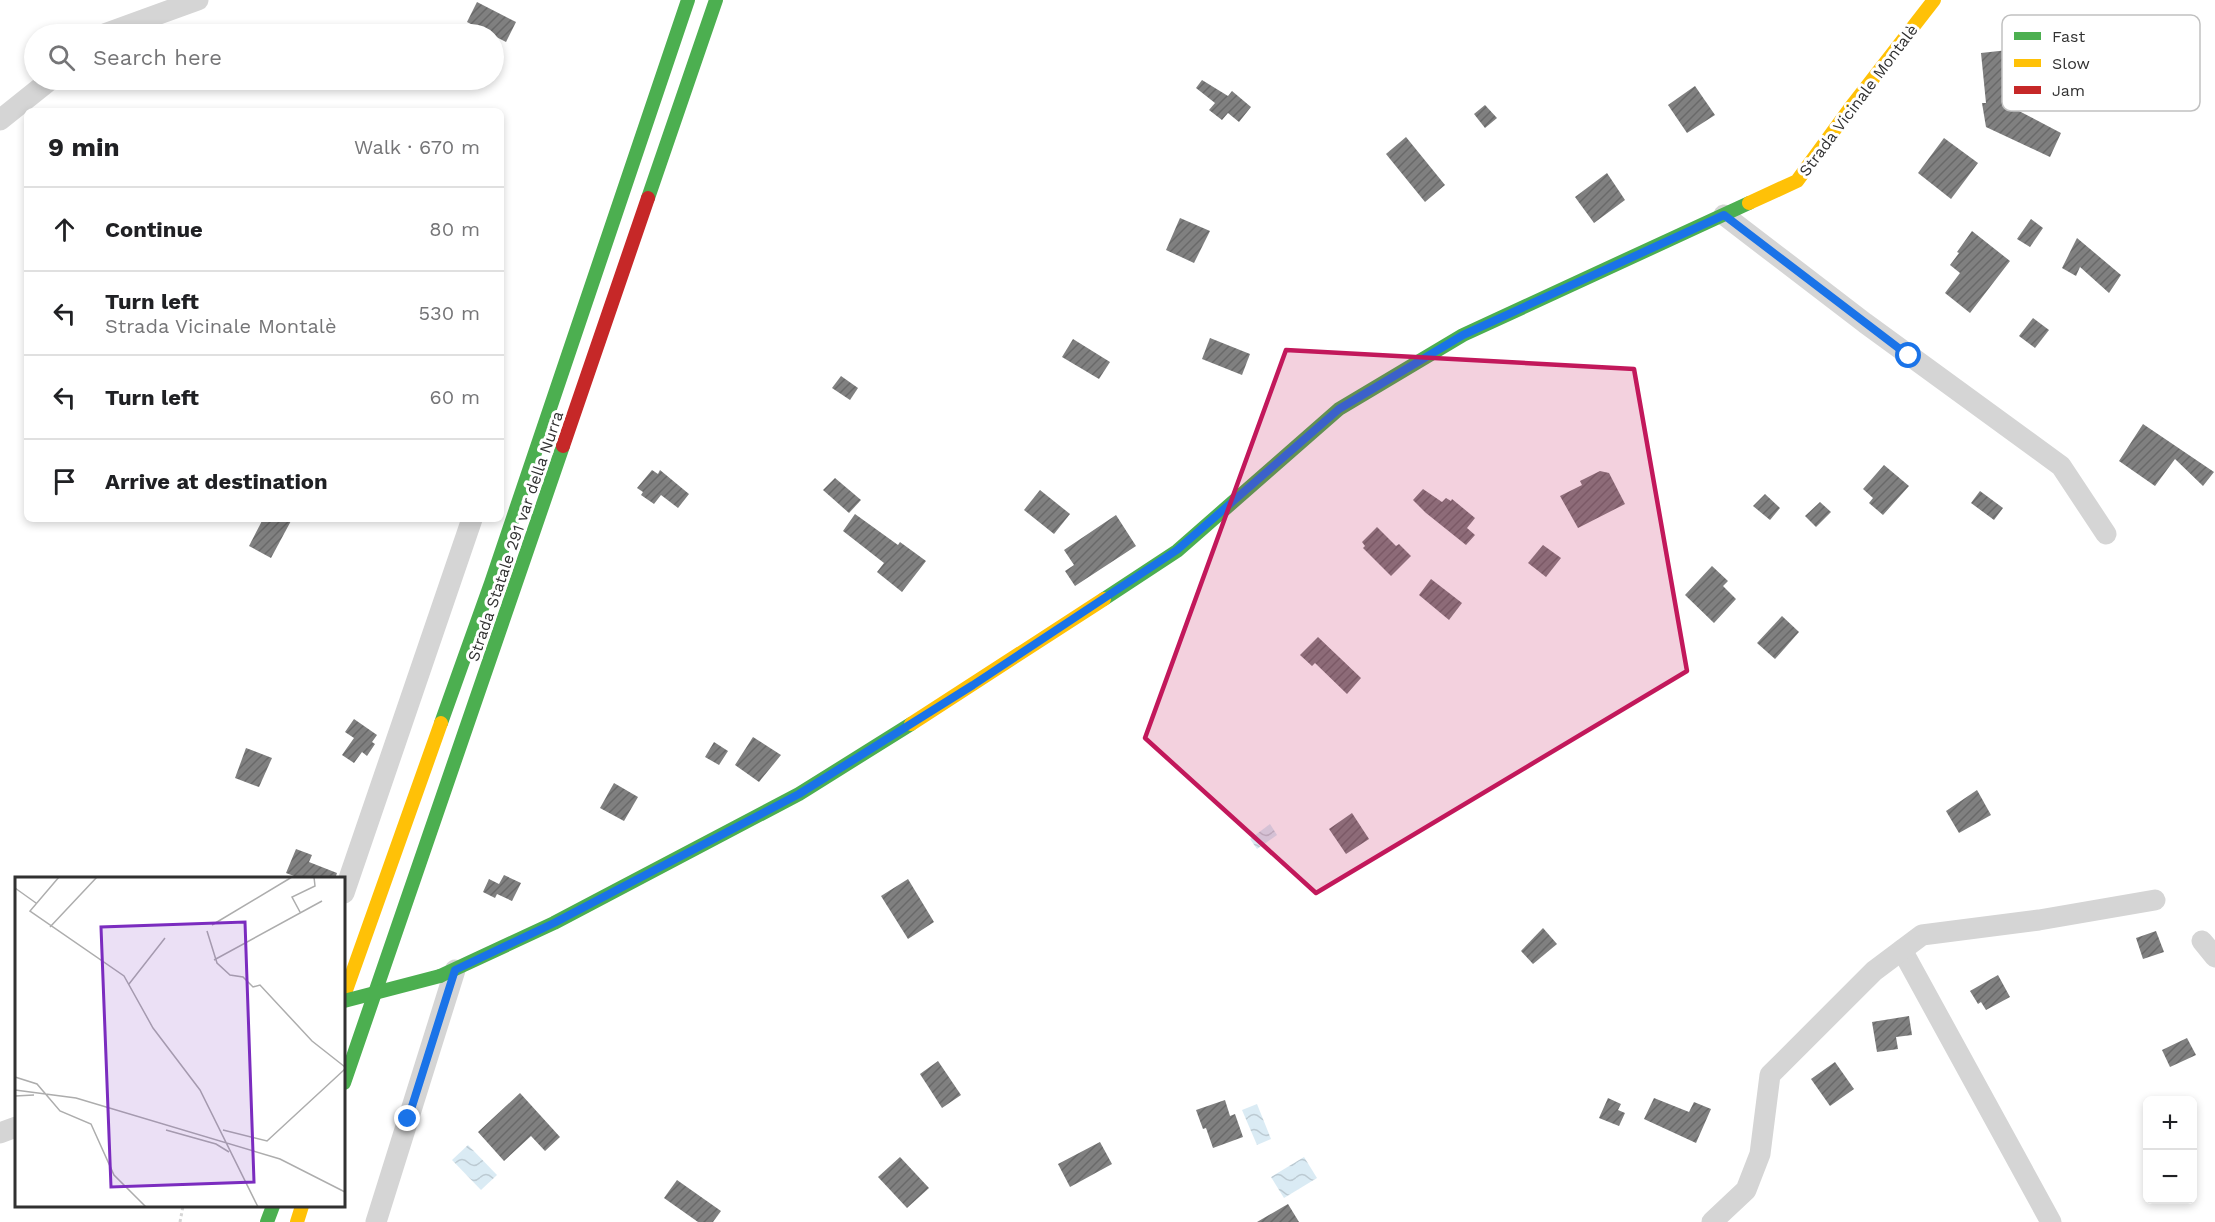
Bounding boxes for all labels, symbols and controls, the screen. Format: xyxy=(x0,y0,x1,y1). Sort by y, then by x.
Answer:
legend xyxy=(2002,15,2200,111)
street label: Strada Vicinale Montalè xyxy=(1795,21,1922,180)
search box xyxy=(24,24,504,90)
text: Fast xyxy=(2052,27,2085,46)
icon: search xyxy=(45,41,78,74)
text: Search here xyxy=(93,45,222,70)
text: Slow xyxy=(2052,54,2090,73)
text: Jam xyxy=(2052,81,2085,100)
text: 9 min xyxy=(48,132,120,162)
text: Walk · 670 m xyxy=(354,135,480,159)
icon: ahead xyxy=(48,213,81,246)
text: Continue xyxy=(105,217,203,242)
text: 80 m xyxy=(429,217,480,241)
text: Turn left xyxy=(105,289,199,314)
icon: left xyxy=(48,297,81,330)
text: 530 m xyxy=(418,301,480,325)
text: Strada Vicinale Montalè xyxy=(105,314,336,338)
route start xyxy=(1895,342,1921,368)
icon: left xyxy=(48,381,81,414)
text: Turn left xyxy=(105,385,199,410)
text: 60 m xyxy=(430,385,480,409)
street label: Strada Statale 291 var della Nurra xyxy=(464,409,567,664)
icon: arrive xyxy=(48,465,81,498)
text: Arrive at destination xyxy=(105,469,328,494)
inset map xyxy=(15,877,345,1207)
map controls xyxy=(2143,1096,2197,1204)
button: + xyxy=(2143,1096,2197,1150)
route end xyxy=(394,1105,420,1131)
button: − xyxy=(2143,1150,2197,1204)

